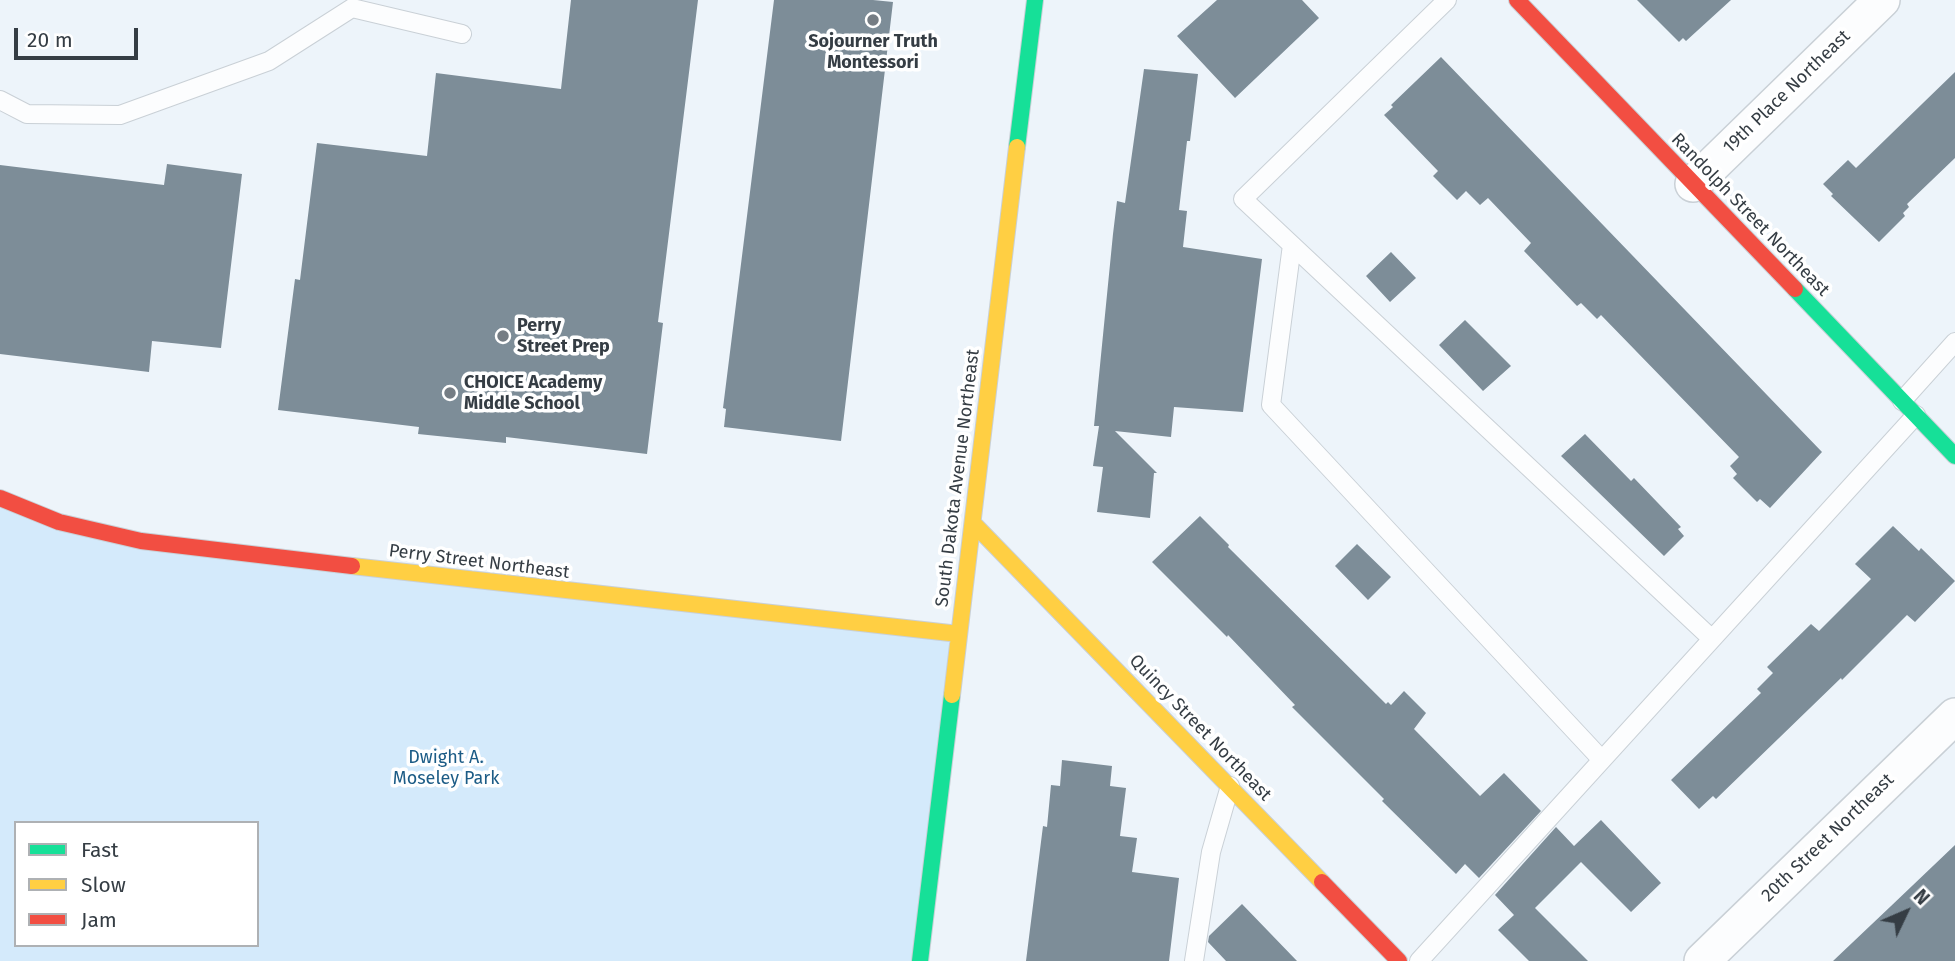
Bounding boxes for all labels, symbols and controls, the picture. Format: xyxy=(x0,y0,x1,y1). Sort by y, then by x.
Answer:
marker: Sojourner Truth Montessori xyxy=(865,12,881,28)
scale bar xyxy=(18,14,142,58)
street label: 19th Place Northeast xyxy=(1719,26,1855,158)
text: 20 m xyxy=(27,27,73,53)
place label: Sojourner Truth Montessori xyxy=(808,31,938,74)
street label: Randolph Street Northeast xyxy=(1666,129,1834,301)
place label: Perry Street Prep xyxy=(517,315,610,358)
marker: Perry Street Prep xyxy=(495,328,511,344)
street label: South Dakota Avenue Northeast xyxy=(931,348,985,608)
place label: CHOICE Academy Middle School xyxy=(464,372,602,414)
marker: CHOICE Academy Middle School xyxy=(442,385,458,401)
street label: Perry Street Northeast xyxy=(387,540,571,584)
street label: Quincy Street Northeast xyxy=(1124,650,1276,806)
park label: Dwight A. Moseley Park xyxy=(393,747,499,790)
street label: 20th Street Northeast xyxy=(1757,769,1899,907)
legend xyxy=(14,821,259,947)
text: Fast xyxy=(81,837,119,863)
text: Slow xyxy=(81,872,126,898)
north arrow xyxy=(1871,877,1941,947)
text: N xyxy=(1909,885,1934,910)
text: Jam xyxy=(81,907,117,933)

